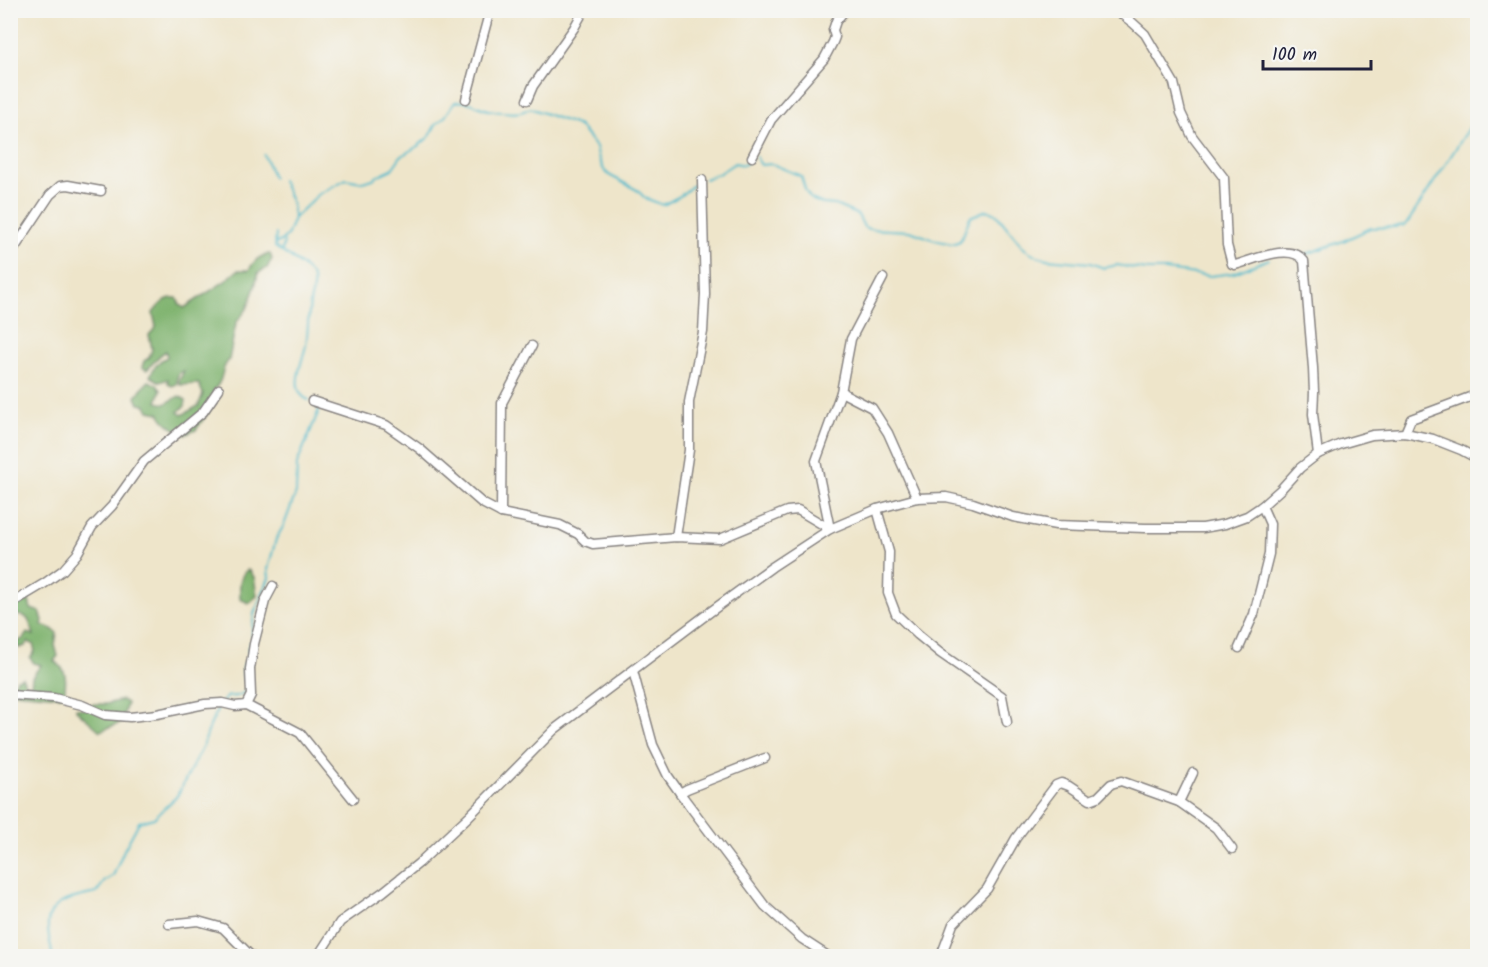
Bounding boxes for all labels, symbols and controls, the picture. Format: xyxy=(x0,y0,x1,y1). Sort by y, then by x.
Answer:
scale bar xyxy=(1263,33,1371,71)
text: 100 m xyxy=(1272,41,1317,70)

